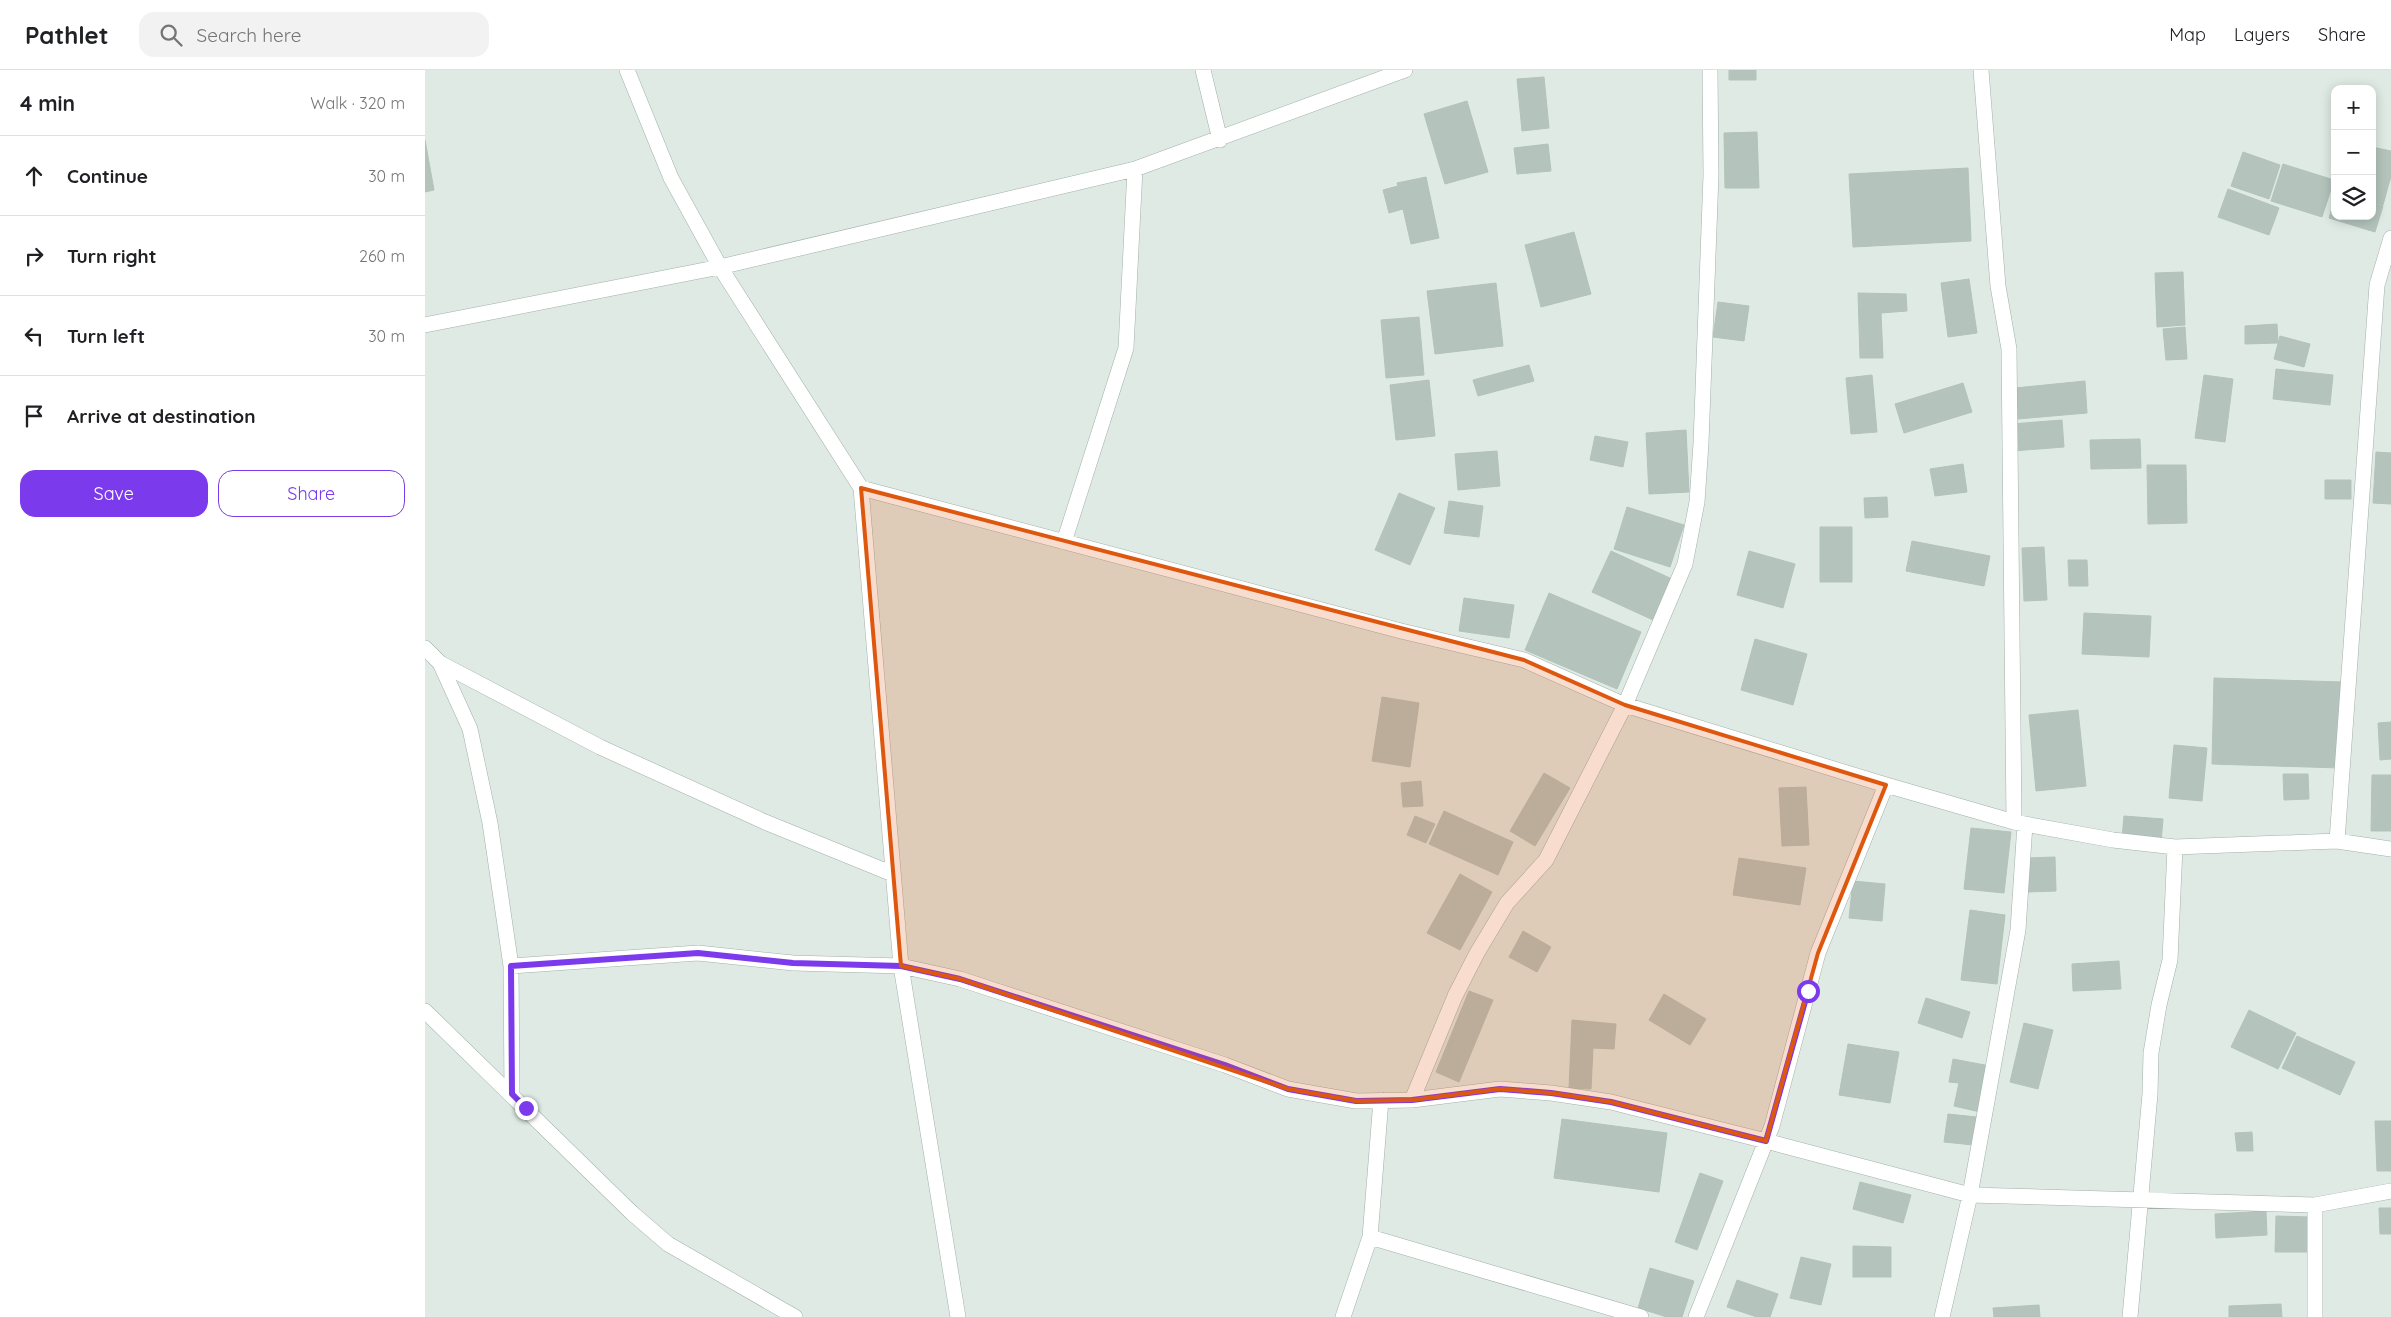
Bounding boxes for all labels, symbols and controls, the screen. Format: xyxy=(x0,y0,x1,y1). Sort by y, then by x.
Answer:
search box xyxy=(139,12,489,57)
text: Pathlet xyxy=(25,20,109,50)
icon: search xyxy=(157,21,185,49)
text: Search here xyxy=(197,23,301,47)
text: Map xyxy=(2169,23,2206,46)
text: Layers xyxy=(2234,23,2290,46)
text: Share xyxy=(2318,23,2366,46)
map controls xyxy=(2331,85,2376,220)
button: + xyxy=(2331,85,2376,130)
text: 4 min xyxy=(20,90,75,116)
text: Walk · 320 m xyxy=(310,93,405,113)
button: − xyxy=(2331,130,2376,175)
icon: ahead xyxy=(20,162,48,190)
text: Continue xyxy=(67,164,148,188)
text: 30 m xyxy=(368,166,405,186)
button: layers xyxy=(2331,175,2376,220)
icon: right xyxy=(20,242,48,270)
text: Turn right xyxy=(67,244,156,268)
text: 260 m xyxy=(359,246,405,266)
icon: left xyxy=(20,322,48,350)
text: Turn left xyxy=(67,324,145,348)
text: 30 m xyxy=(368,326,405,346)
icon: arrive xyxy=(20,402,48,430)
text: Arrive at destination xyxy=(67,404,256,428)
button: Save xyxy=(20,470,208,517)
button: Share xyxy=(218,470,405,517)
route start xyxy=(1797,980,1820,1003)
route end xyxy=(515,1097,538,1120)

